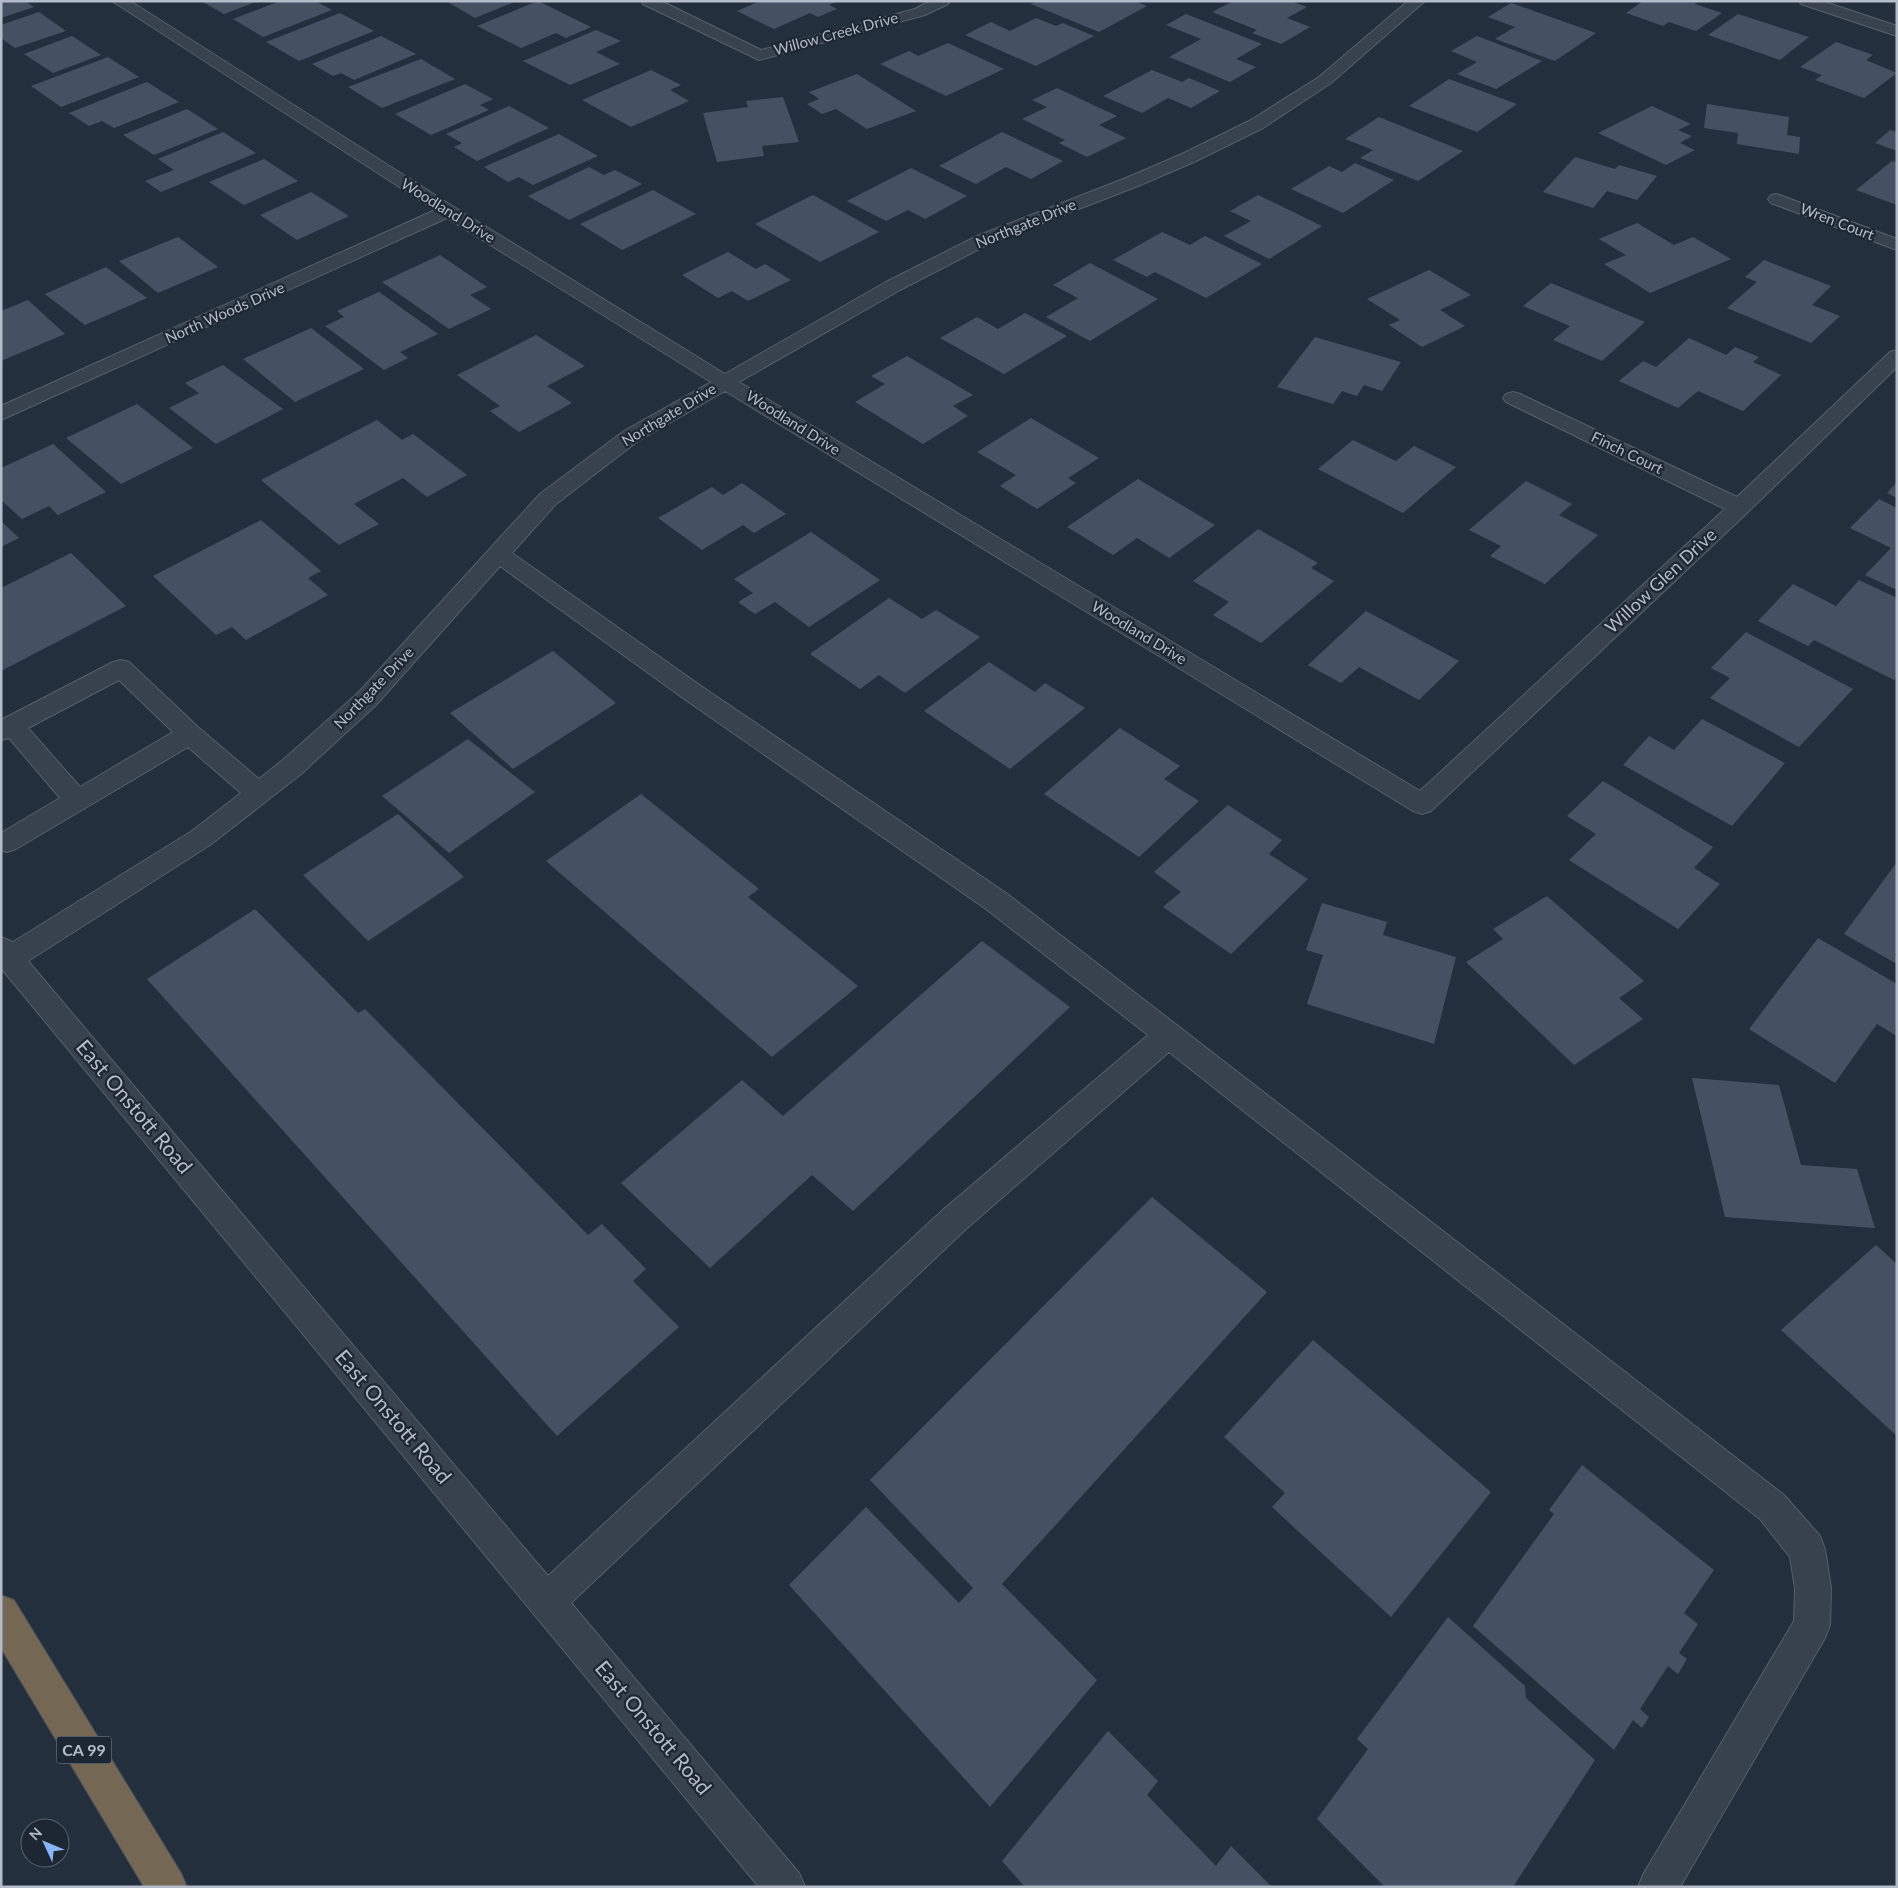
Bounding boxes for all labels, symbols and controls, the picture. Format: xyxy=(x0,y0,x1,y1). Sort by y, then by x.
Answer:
street label: Willow Creek Drive xyxy=(772,8,900,58)
street label: Woodland Drive xyxy=(398,174,499,246)
street label: Northgate Drive xyxy=(973,195,1079,251)
street label: Wren Court xyxy=(1798,199,1877,244)
street label: North Woods Drive xyxy=(162,278,287,346)
street label: Northgate Drive xyxy=(618,379,719,449)
street label: Woodland Drive xyxy=(743,386,844,458)
street label: Finch Court xyxy=(1589,427,1667,477)
street label: Willow Glen Drive xyxy=(1600,523,1721,637)
street label: Woodland Drive xyxy=(1089,597,1190,668)
street label: Northgate Drive xyxy=(330,643,417,732)
street label: East Onstott Road xyxy=(72,1034,199,1178)
street label: East Onstott Road xyxy=(331,1344,458,1488)
street label: East Onstott Road xyxy=(591,1655,718,1799)
road number: CA 99 xyxy=(56,1736,112,1764)
north arrow xyxy=(20,1818,70,1868)
text: N xyxy=(25,1824,45,1843)

